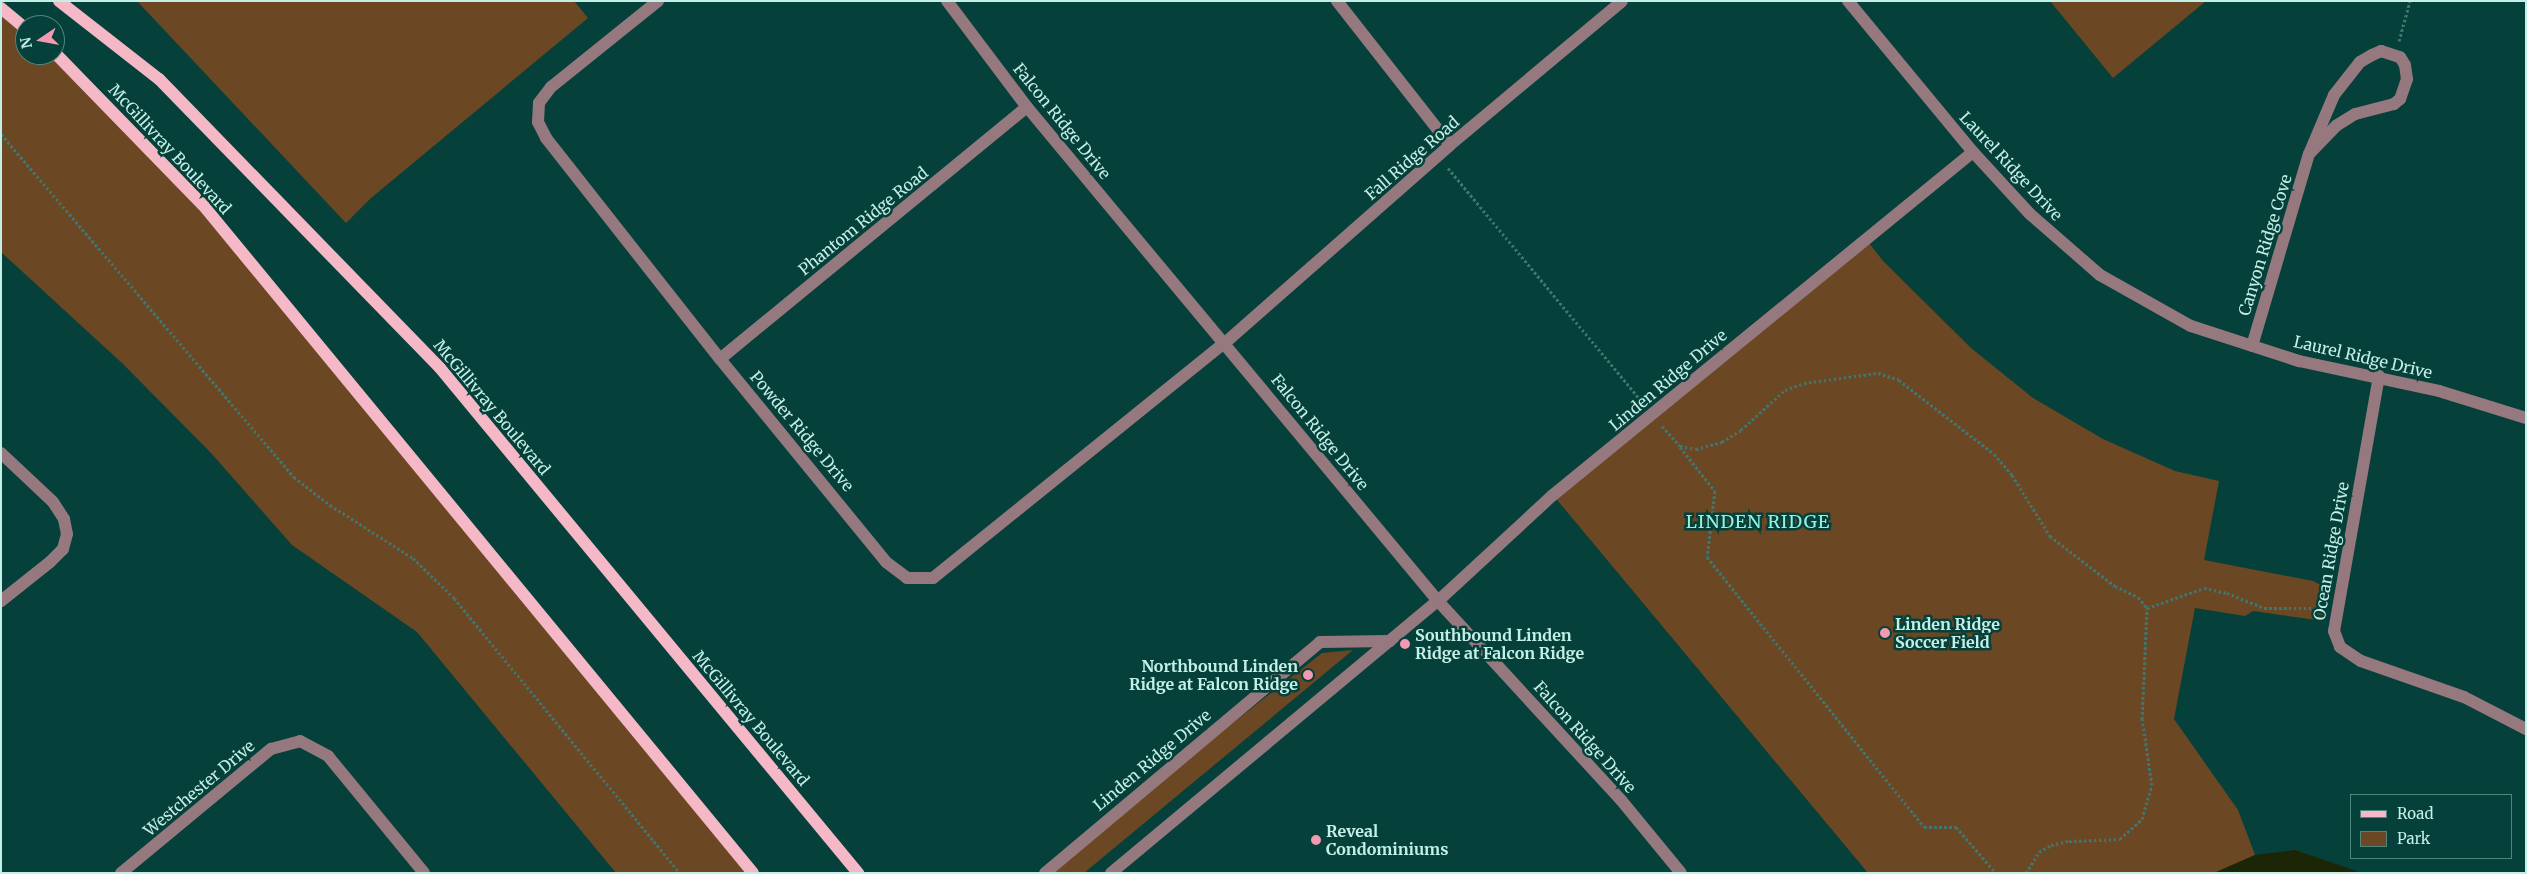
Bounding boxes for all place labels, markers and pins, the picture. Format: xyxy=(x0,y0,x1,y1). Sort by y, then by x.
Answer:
place label: Linden Ridge Soccer Field xyxy=(1895,614,2000,652)
place label: Southbound Linden Ridge at Falcon Ridge xyxy=(1415,625,1584,663)
marker: Linden Ridge Soccer Field xyxy=(1879,627,1891,639)
marker: Southbound Linden Ridge at Falcon Ridge xyxy=(1399,638,1411,650)
place label: Northbound Linden Ridge at Falcon Ridge xyxy=(1129,656,1298,694)
marker: Northbound Linden Ridge at Falcon Ridge xyxy=(1302,669,1314,681)
place label: Reveal Condominiums xyxy=(1326,821,1448,859)
marker: Reveal Condominiums xyxy=(1310,834,1322,846)

